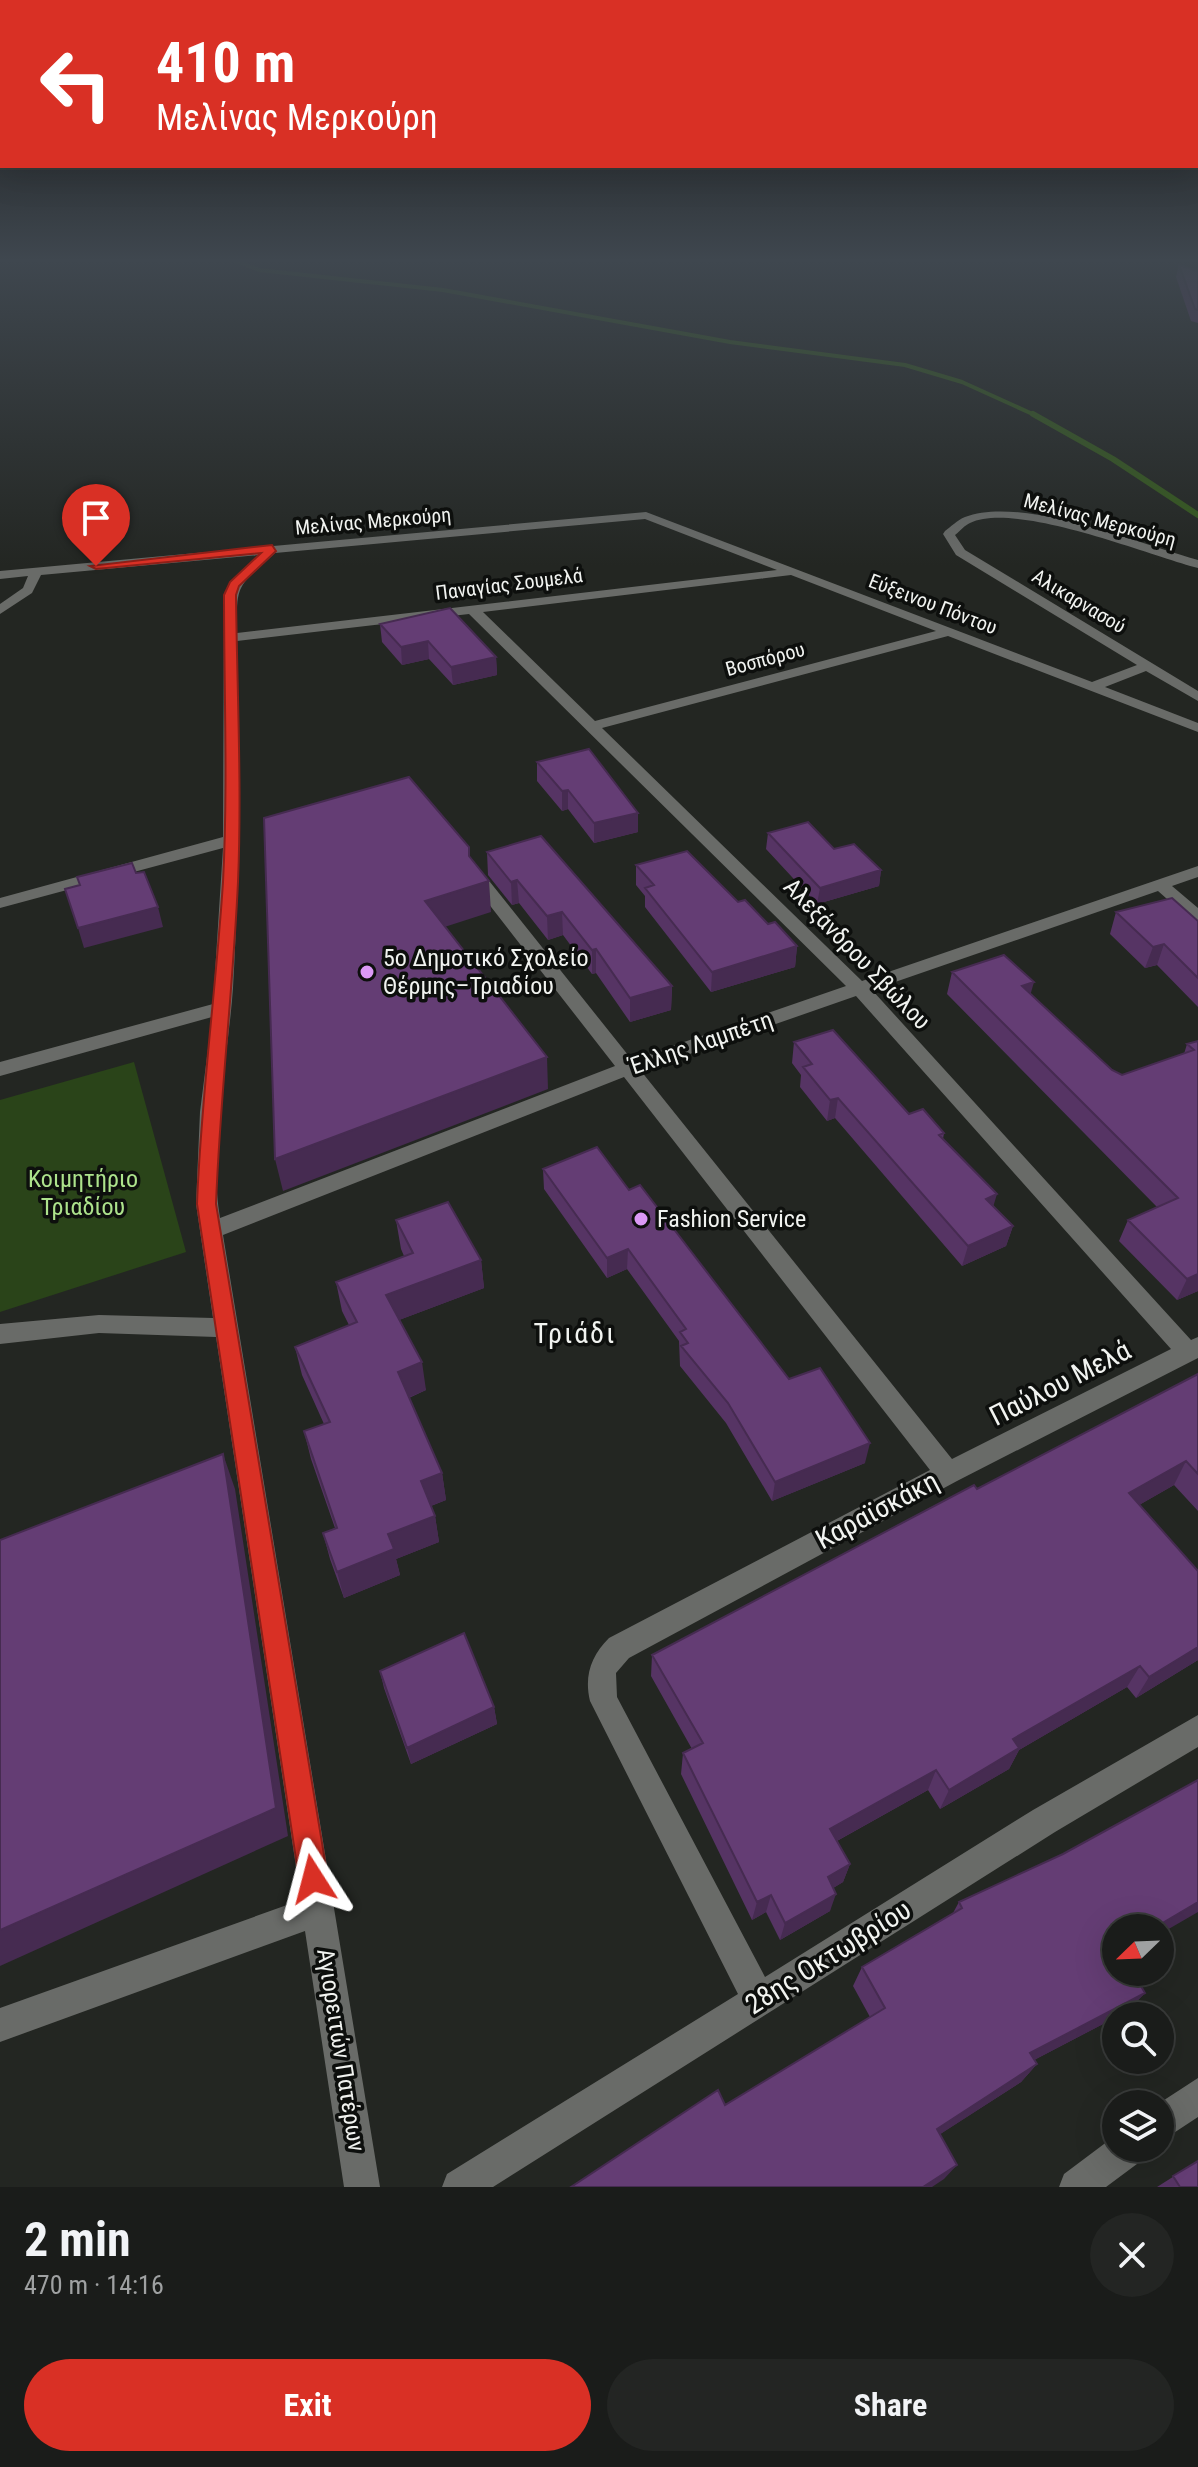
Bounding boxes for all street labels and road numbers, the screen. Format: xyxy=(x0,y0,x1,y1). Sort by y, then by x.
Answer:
street label: Μελίνας Μερκούρη xyxy=(1021,488,1179,552)
street label: Μελίνας Μερκούρη xyxy=(294,502,452,540)
street label: Παναγίας Σουμελά xyxy=(434,563,584,605)
street label: Αλικαρνασού xyxy=(1028,564,1130,638)
street label: Εύξεινου Πόντου xyxy=(865,569,1001,639)
street label: Βοσπόρου xyxy=(723,637,807,681)
street label: Αλεξάνδρου Σβώλου xyxy=(778,873,936,1035)
street label: Έλλης Λαμπέτη xyxy=(625,1005,776,1081)
street label: Παύλου Μελά xyxy=(984,1333,1136,1433)
street label: Καραϊσκάκη xyxy=(810,1464,944,1556)
street label: 28ης Οκτωβρίου xyxy=(739,1893,917,2021)
street label: Αγιορειτών Πατέρων xyxy=(311,1946,371,2154)

